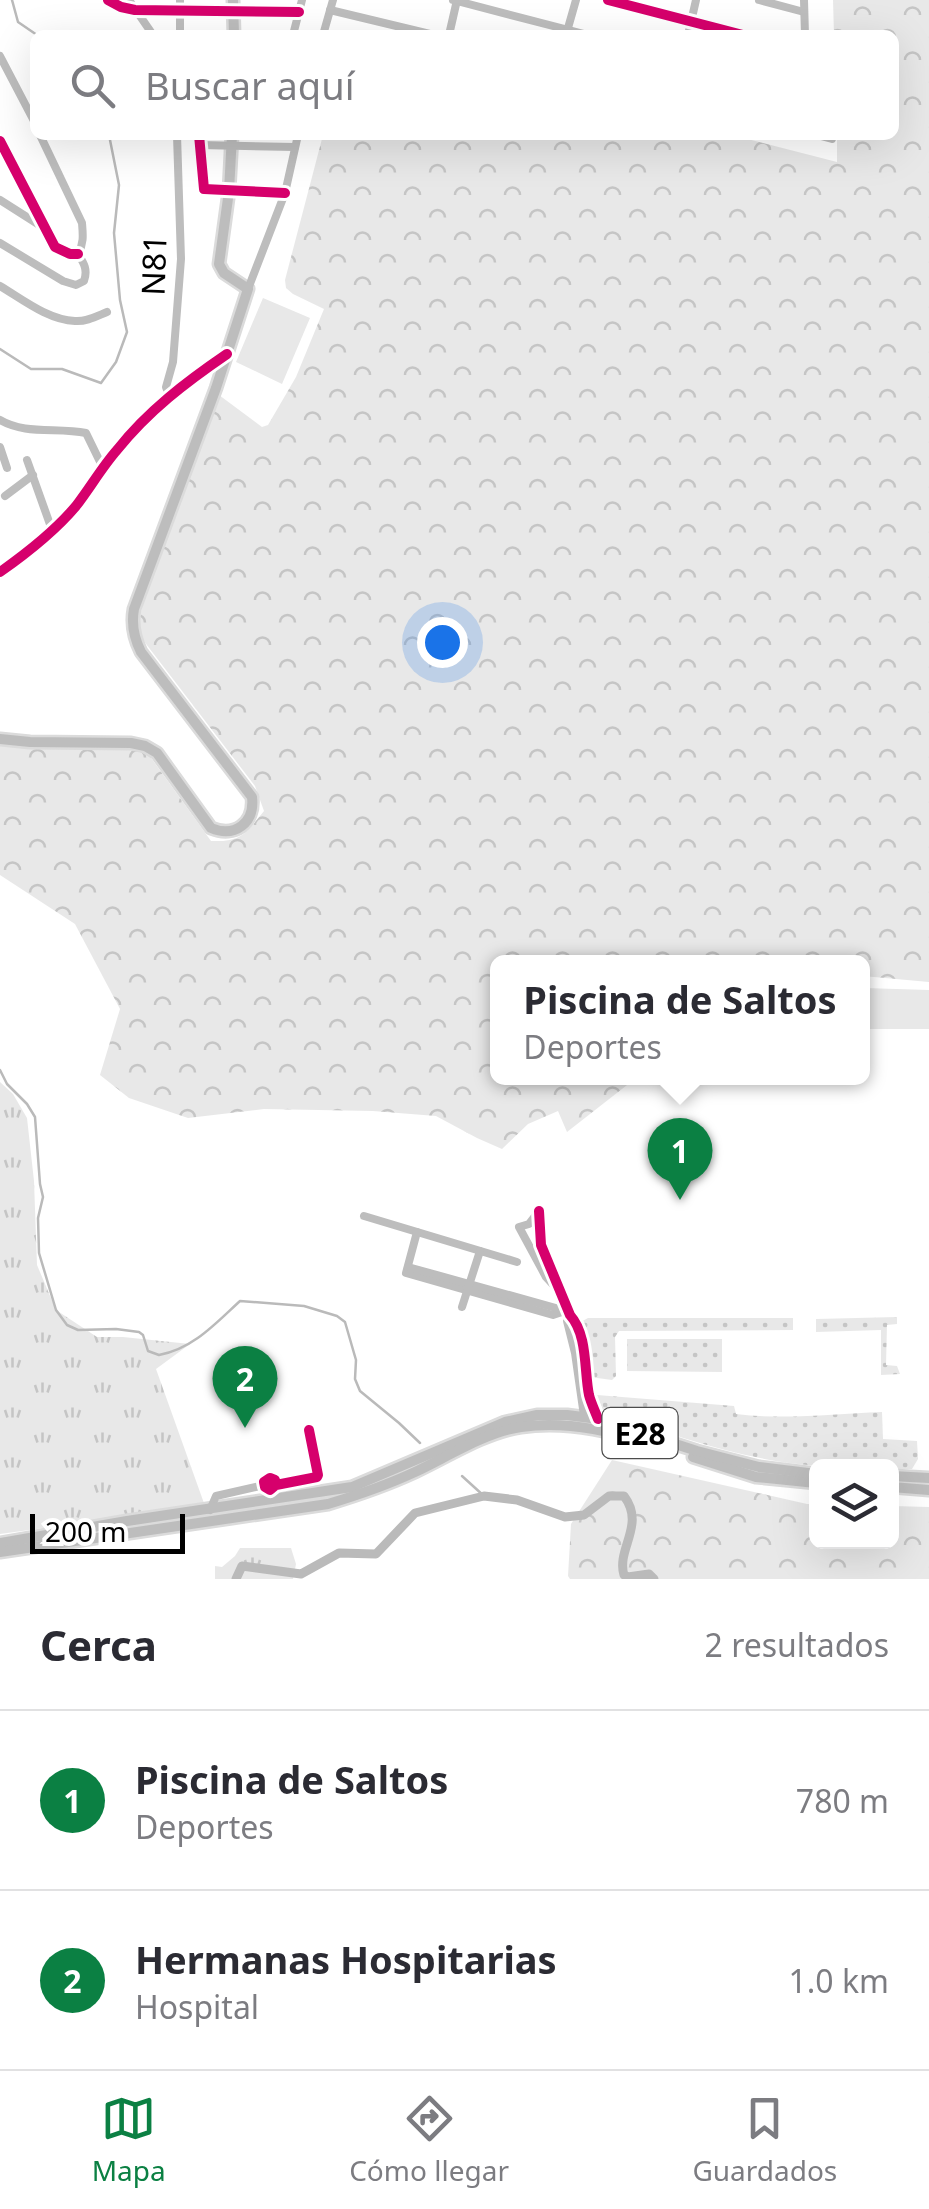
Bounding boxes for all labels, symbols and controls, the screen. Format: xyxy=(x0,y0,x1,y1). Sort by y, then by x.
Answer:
search box xyxy=(30,30,899,140)
icon: search xyxy=(65,58,120,113)
text: Buscar aquí xyxy=(145,59,355,111)
street label: N81 xyxy=(130,234,176,296)
your location xyxy=(417,617,468,668)
popup xyxy=(490,955,870,1085)
text: Piscina de Saltos xyxy=(523,973,837,1025)
text: Deportes xyxy=(523,1025,662,1068)
pin: 1 xyxy=(648,1118,712,1200)
pin: 2 xyxy=(212,1346,278,1428)
road number: E28 xyxy=(602,1408,678,1458)
map controls xyxy=(809,1459,899,1549)
button: layers xyxy=(809,1459,899,1549)
scale bar xyxy=(30,1509,185,1554)
text: 200 m xyxy=(45,1512,127,1550)
text: Cerca xyxy=(40,1616,157,1673)
text: 2 resultados xyxy=(705,1623,889,1666)
text: Piscina de Saltos xyxy=(135,1753,448,1805)
text: 1 xyxy=(63,1779,82,1822)
text: 780 m xyxy=(796,1779,889,1822)
text: Deportes xyxy=(135,1805,274,1848)
text: Hermanas Hospitarias xyxy=(135,1933,557,1985)
text: 2 xyxy=(63,1959,82,2002)
text: 1.0 km xyxy=(788,1959,889,2002)
text: Hospital xyxy=(135,1985,259,2028)
tab: Mapa xyxy=(92,2091,166,2189)
tab: Cómo llegar xyxy=(349,2091,509,2189)
tab: Guardados xyxy=(692,2091,837,2189)

